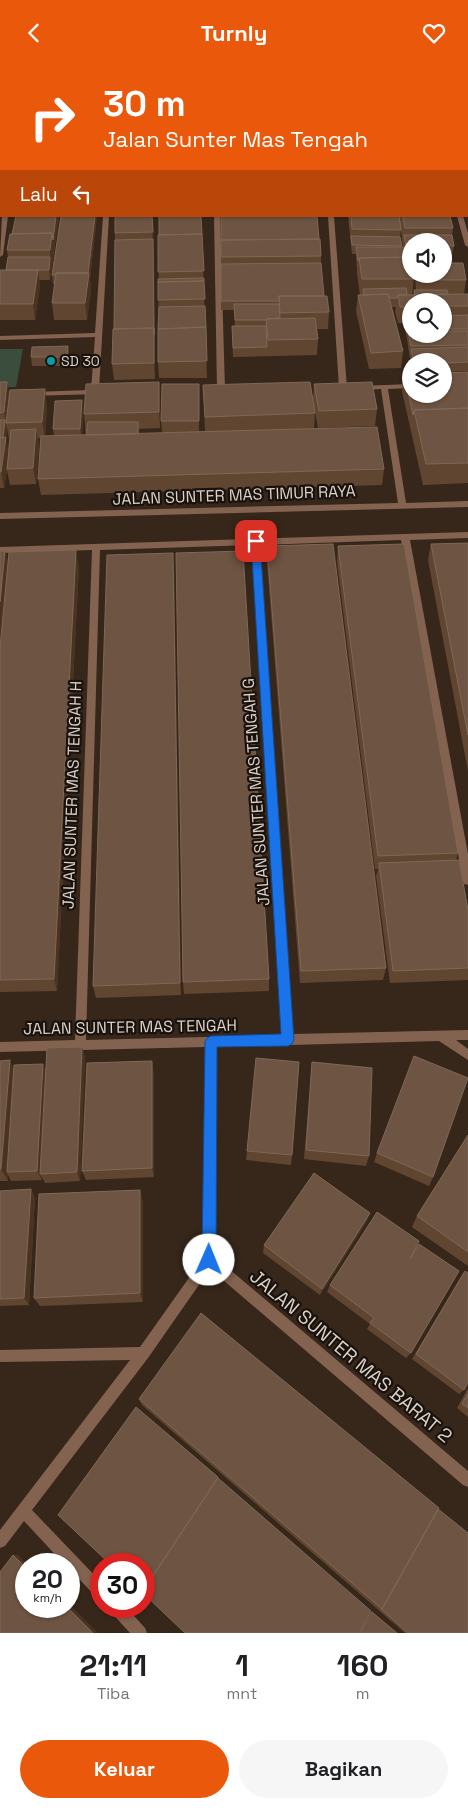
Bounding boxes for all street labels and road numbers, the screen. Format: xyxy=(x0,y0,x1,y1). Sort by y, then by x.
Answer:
street label: JALAN SUNTER MAS TIMUR RAYA xyxy=(112,480,356,510)
street label: JALAN SUNTER MAS TENGAH G xyxy=(238,677,274,907)
street label: JALAN SUNTER MAS TENGAH H xyxy=(58,680,86,910)
street label: JALAN SUNTER MAS TENGAH xyxy=(23,1015,237,1039)
street label: JALAN SUNTER MAS BARAT 2 xyxy=(245,1264,457,1448)

